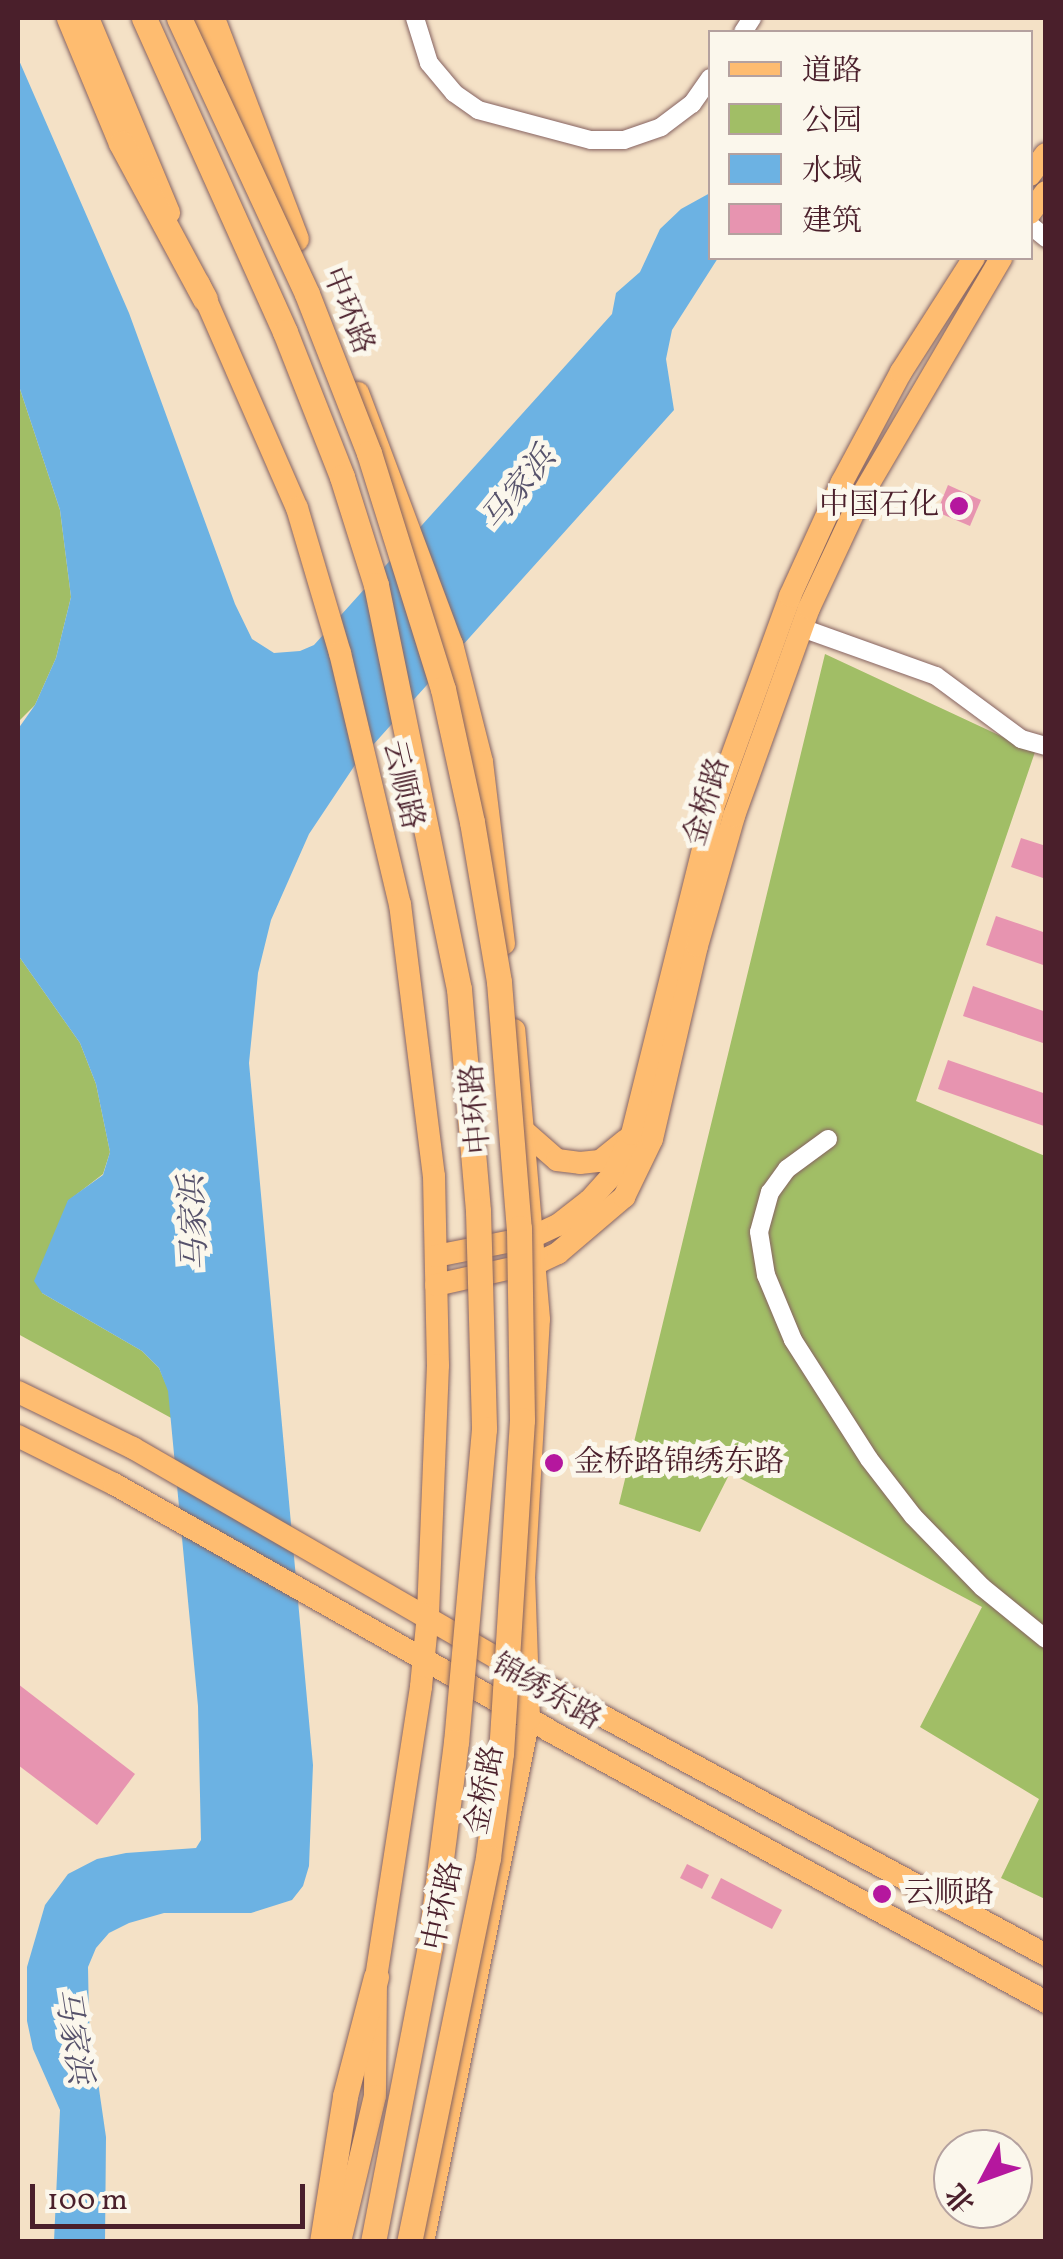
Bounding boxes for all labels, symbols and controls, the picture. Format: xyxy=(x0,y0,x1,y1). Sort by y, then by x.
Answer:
legend xyxy=(708,30,1033,260)
text: 道路 xyxy=(802,51,862,93)
text: 公园 xyxy=(802,101,862,143)
text: 水域 xyxy=(802,151,862,193)
text: 建筑 xyxy=(802,201,862,243)
street label: 中环路 xyxy=(313,263,381,359)
water label: 马家浜 xyxy=(475,441,565,539)
place label: 中国石化 xyxy=(819,488,939,524)
marker: 中国石化 xyxy=(948,495,970,517)
street label: 云顺路 xyxy=(374,737,430,833)
street label: 金桥路 xyxy=(678,754,738,850)
street label: 中环路 xyxy=(455,1063,499,1155)
water label: 马家浜 xyxy=(174,1174,218,1272)
place label: 金桥路锦绣东路 xyxy=(574,1445,784,1481)
marker: 金桥路锦绣东路 xyxy=(543,1452,565,1474)
street label: 锦绣东路 xyxy=(485,1647,607,1739)
street label: 金桥路 xyxy=(460,1742,512,1838)
street label: 中环路 xyxy=(417,1858,471,1954)
place label: 云顺路 xyxy=(904,1876,994,1912)
marker: 云顺路 xyxy=(869,1881,895,1907)
water label: 马家浜 xyxy=(45,1986,97,2086)
north arrow xyxy=(933,2129,1033,2229)
scale bar xyxy=(35,2164,310,2226)
text: 北 xyxy=(938,2174,985,2221)
text: 100 m xyxy=(47,2180,128,2222)

